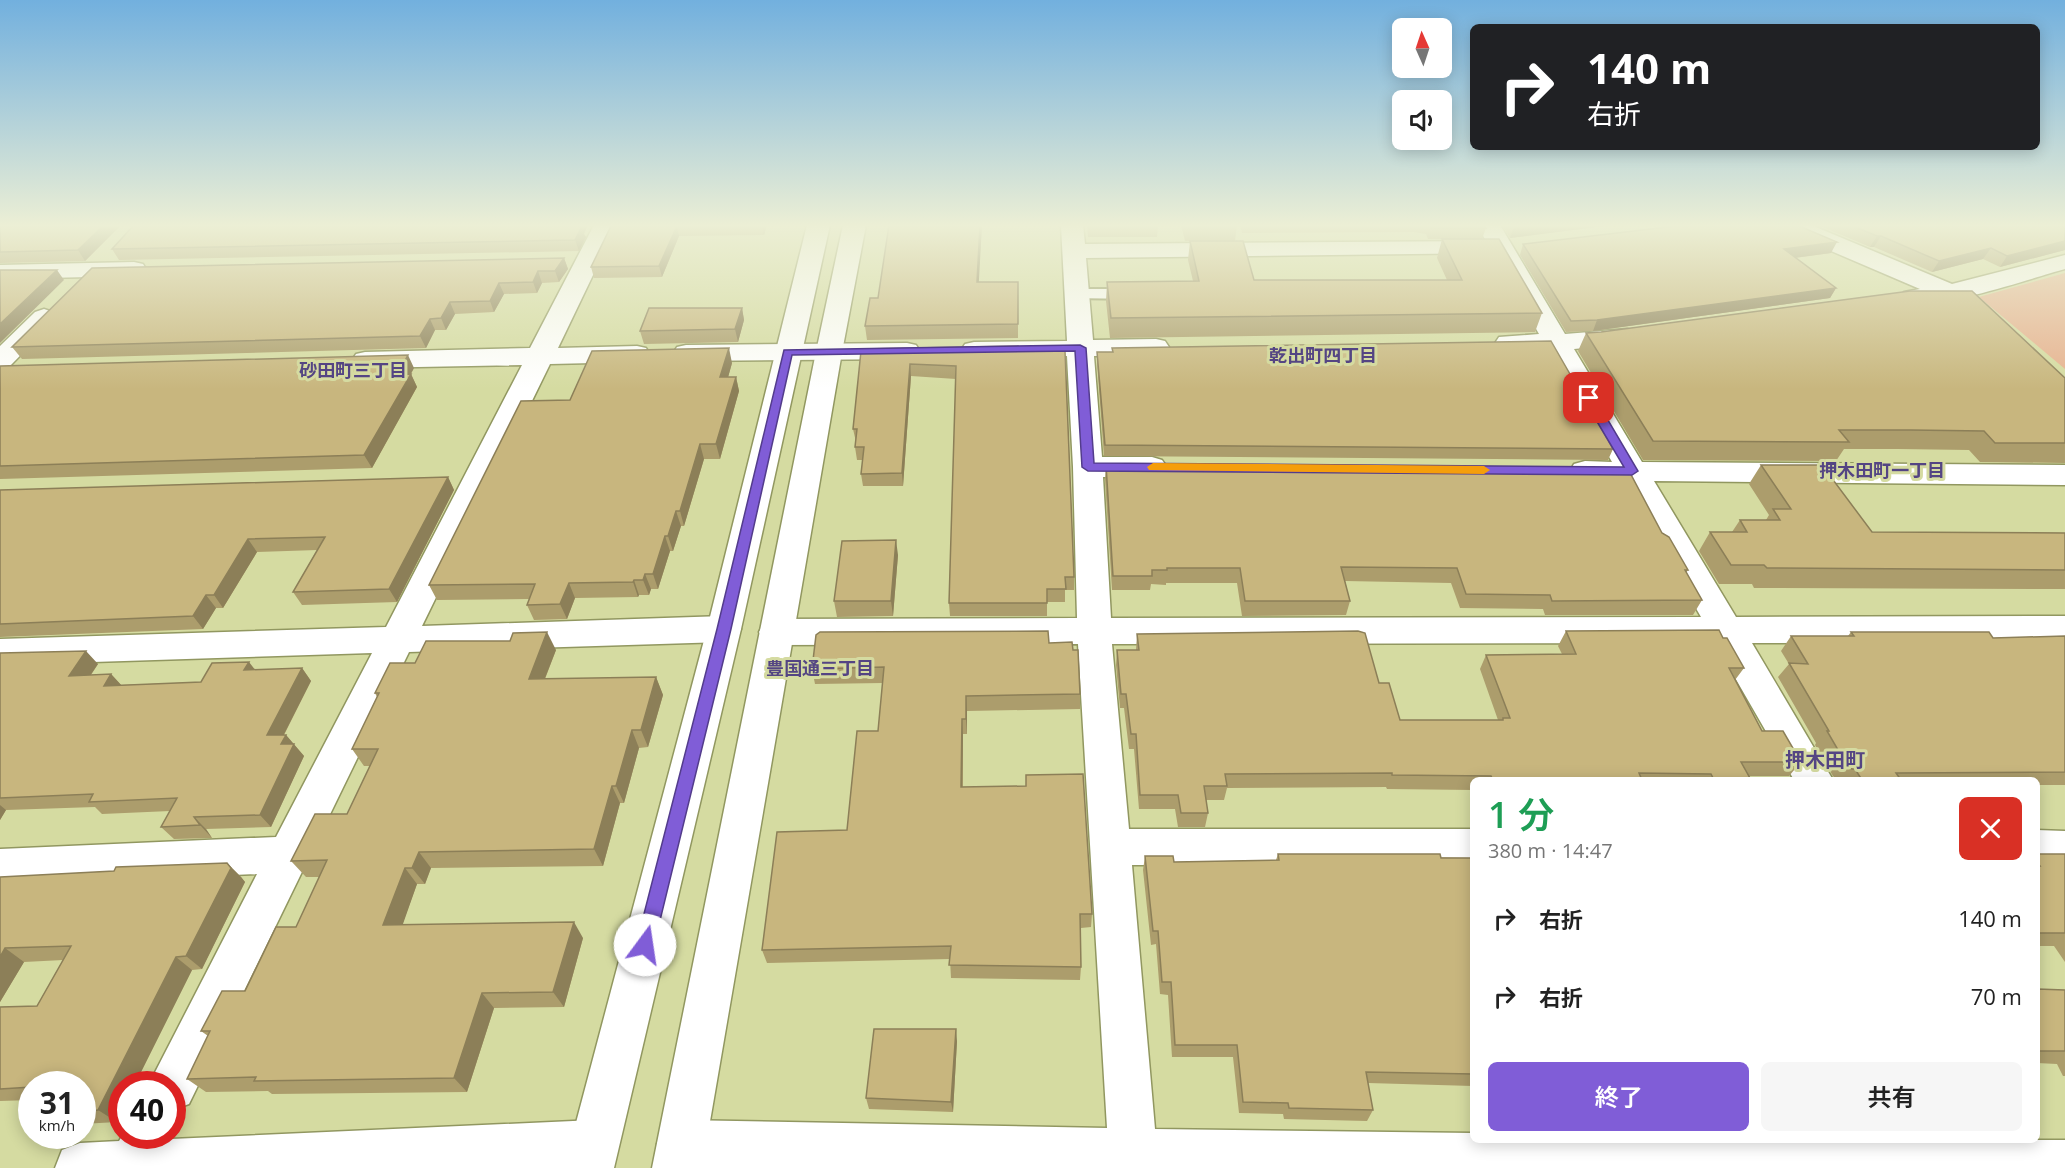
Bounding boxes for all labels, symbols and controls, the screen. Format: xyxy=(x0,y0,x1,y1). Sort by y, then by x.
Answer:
north arrow xyxy=(1392,18,1452,78)
map controls xyxy=(1392,18,1452,150)
text: 140 m xyxy=(1587,39,1711,96)
icon: right xyxy=(1488,48,1566,126)
button: sound xyxy=(1392,90,1452,150)
text: 右折 xyxy=(1587,95,1641,132)
district label: 乾出町四丁目 xyxy=(1269,343,1377,367)
district label: 砂田町三丁目 xyxy=(299,358,407,382)
pin xyxy=(1563,372,1614,423)
icon: arrive xyxy=(1572,381,1605,414)
district label: 押木田町一丁目 xyxy=(1819,458,1945,482)
district label: 豊国通三丁目 xyxy=(766,656,874,680)
district label: 押木田町 xyxy=(1785,746,1865,773)
text: 1 分 xyxy=(1488,790,1554,839)
button: close xyxy=(1959,797,2022,860)
text: 380 m · 14:47 xyxy=(1488,837,1613,864)
icon: right xyxy=(1488,902,1521,935)
text: 140 m xyxy=(1958,903,2022,933)
text: 右折 xyxy=(1539,904,1583,934)
position arrow xyxy=(613,913,677,977)
icon: right xyxy=(1488,980,1521,1013)
text: 70 m xyxy=(1971,981,2022,1011)
text: 右折 xyxy=(1539,982,1583,1012)
button: 終了 xyxy=(1488,1062,1749,1131)
button: 共有 xyxy=(1761,1062,2022,1131)
speed limit sign: 40 xyxy=(108,1071,186,1149)
text: 31 xyxy=(40,1082,74,1123)
text: km/h xyxy=(39,1115,75,1135)

